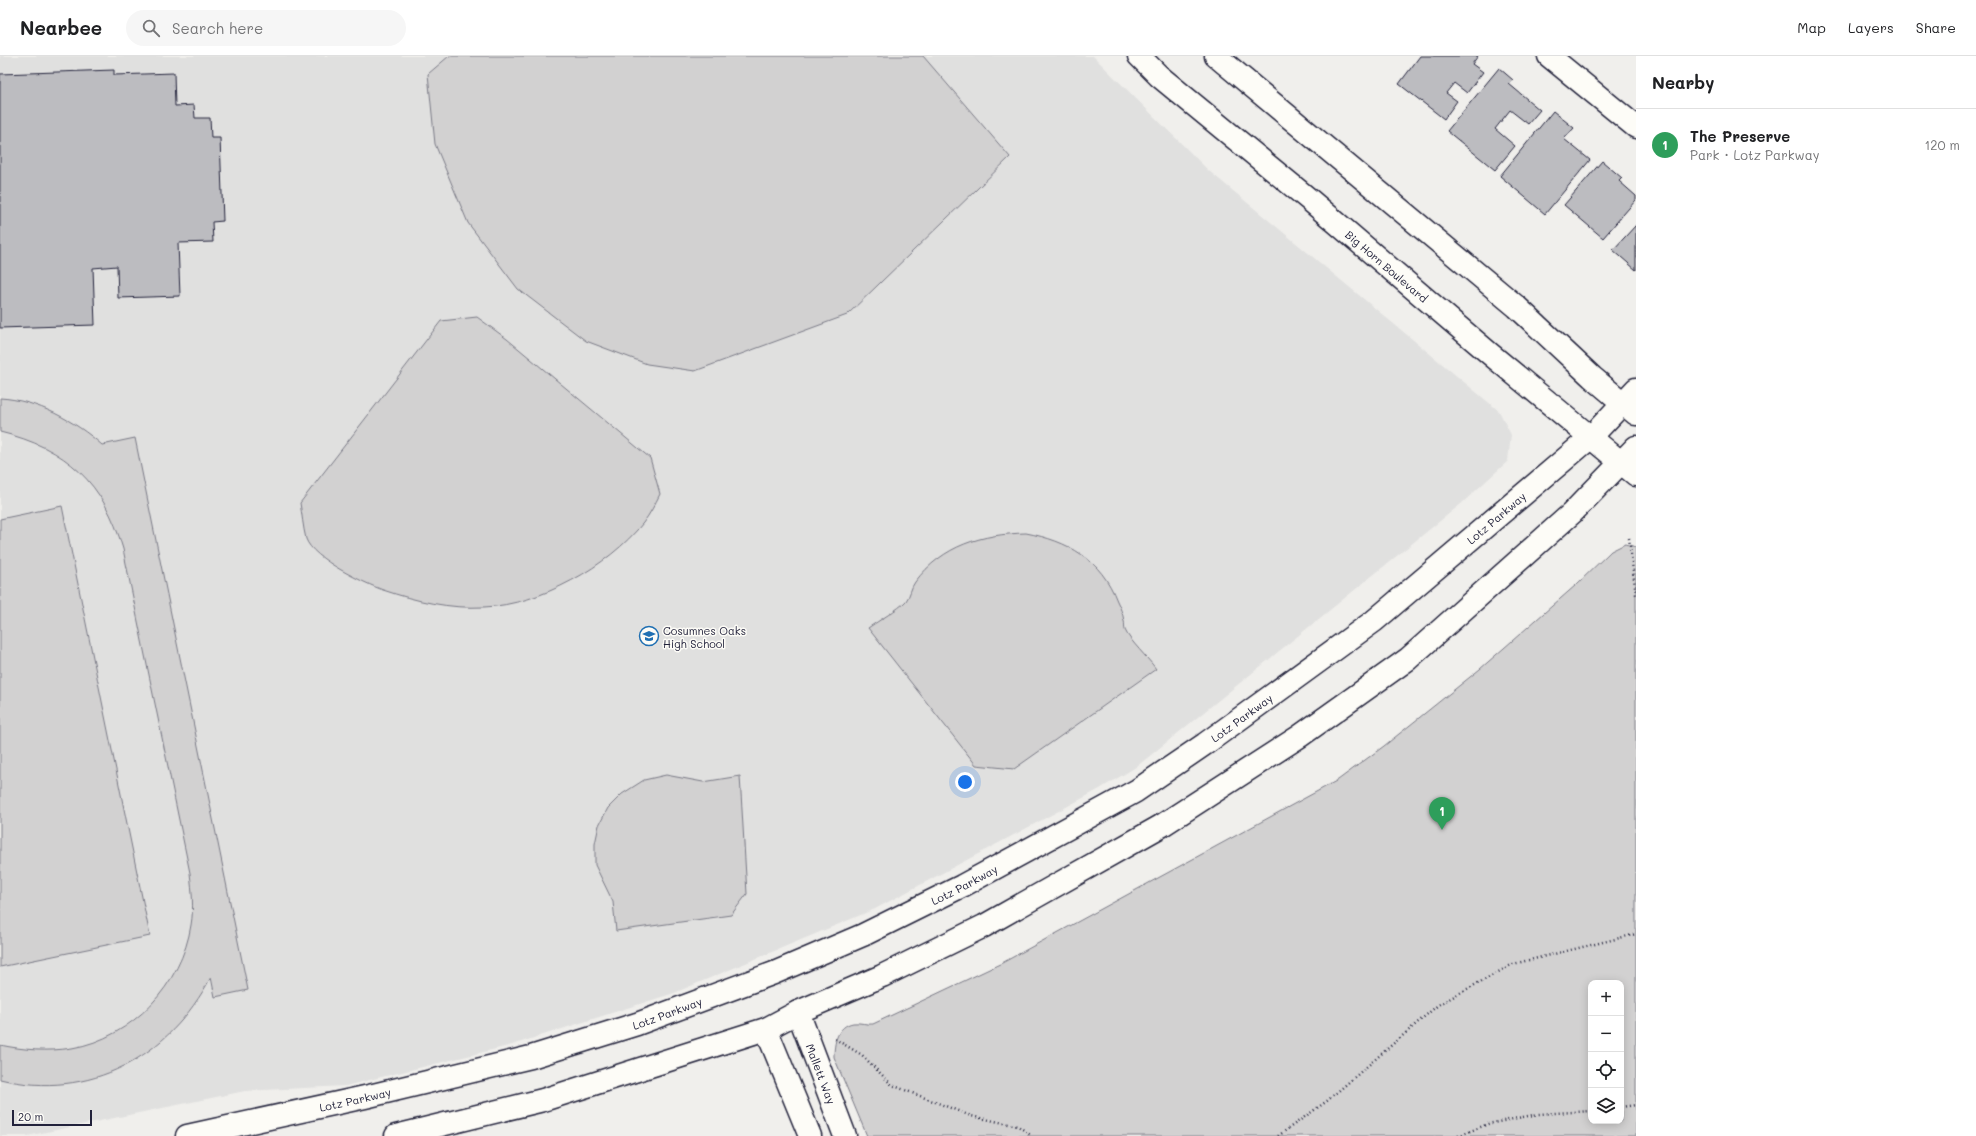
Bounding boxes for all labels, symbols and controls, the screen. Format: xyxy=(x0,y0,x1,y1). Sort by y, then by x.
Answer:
search box xyxy=(126,10,406,46)
text: Nearbee xyxy=(20,15,102,40)
icon: search xyxy=(140,17,162,39)
text: Search here xyxy=(172,18,263,38)
text: Map xyxy=(1797,18,1826,37)
text: Layers xyxy=(1848,18,1894,37)
text: Share xyxy=(1916,18,1956,37)
text: Nearby xyxy=(1652,71,1714,93)
text: The Preserve xyxy=(1690,126,1790,146)
text: 1 xyxy=(1662,136,1668,153)
text: 120 m xyxy=(1924,136,1960,153)
text: Park · Lotz Parkway xyxy=(1690,146,1820,163)
street label: Big Horn Boulevard xyxy=(1343,226,1431,305)
street label: Lotz Parkway xyxy=(1463,488,1529,547)
place label: Cosumnes Oaks High School xyxy=(663,623,746,651)
school or university icon: Cosumnes Oaks High School xyxy=(638,625,660,647)
street label: Lotz Parkway xyxy=(1207,690,1275,745)
your location xyxy=(955,772,975,792)
pin: 1 xyxy=(1429,797,1455,830)
street label: Lotz Parkway xyxy=(928,861,1000,908)
map controls xyxy=(1588,980,1624,1124)
button: + xyxy=(1588,980,1624,1016)
street label: Lotz Parkway xyxy=(631,993,704,1032)
button: − xyxy=(1588,1016,1624,1052)
street label: Mallett Way xyxy=(803,1041,840,1106)
button: locate xyxy=(1588,1052,1624,1088)
street label: Lotz Parkway xyxy=(318,1083,393,1114)
button: layers xyxy=(1588,1088,1624,1124)
scale bar xyxy=(12,1108,92,1127)
text: 20 m xyxy=(18,1109,43,1124)

